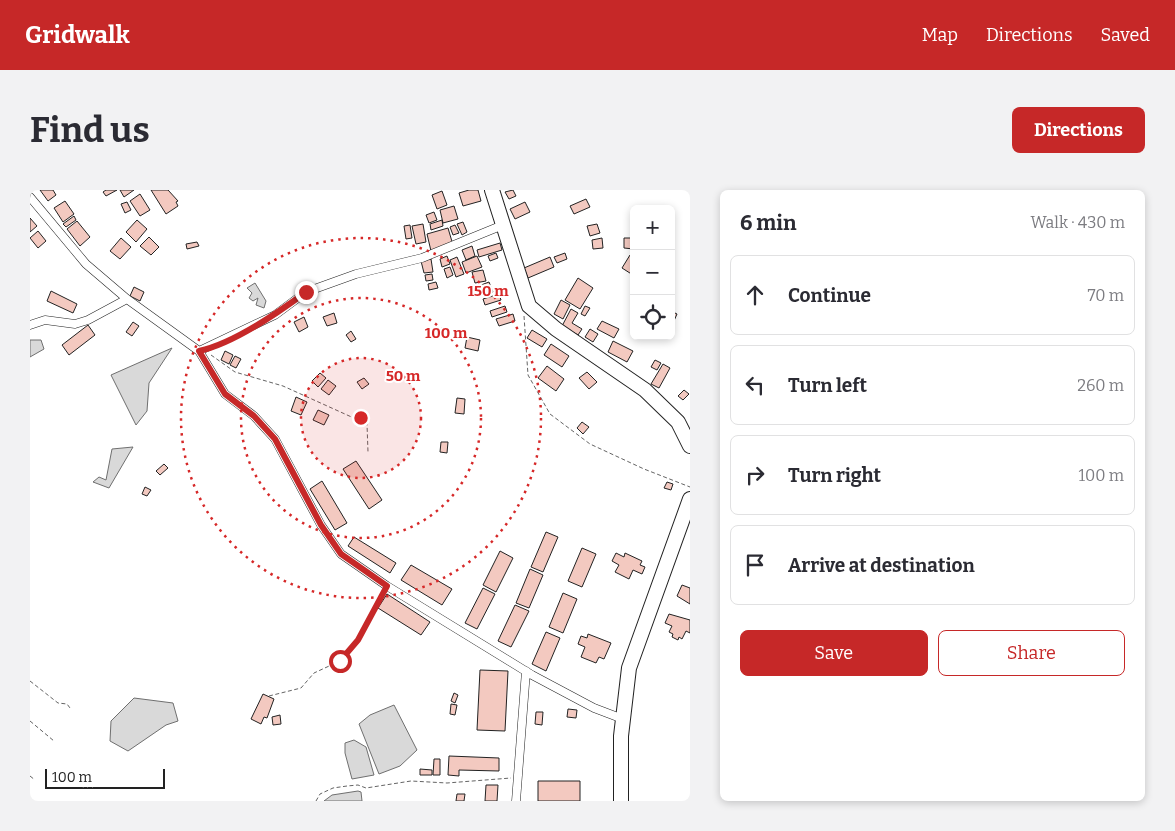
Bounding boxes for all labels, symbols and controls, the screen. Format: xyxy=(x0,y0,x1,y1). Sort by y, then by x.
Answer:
text: Gridwalk xyxy=(25,21,130,49)
text: Map xyxy=(922,24,958,46)
text: Directions xyxy=(986,24,1073,46)
text: Saved xyxy=(1101,24,1150,46)
button: Directions xyxy=(1012,107,1145,153)
text: Find us xyxy=(30,109,150,151)
map controls xyxy=(630,205,675,340)
button: + xyxy=(630,205,675,250)
text: 6 min xyxy=(740,210,796,236)
text: Walk · 430 m xyxy=(1031,213,1125,232)
button: − xyxy=(630,250,675,295)
route end xyxy=(295,281,318,304)
icon: ahead xyxy=(741,281,769,309)
text: 150 m xyxy=(467,282,509,300)
text: Continue xyxy=(788,284,871,307)
text: 70 m xyxy=(1088,286,1124,305)
button: locate xyxy=(630,295,675,340)
text: 100 m xyxy=(425,324,468,342)
text: 50 m xyxy=(386,367,421,385)
icon: left xyxy=(741,371,769,399)
text: Turn left xyxy=(788,374,867,397)
text: 260 m xyxy=(1077,376,1124,395)
centre of rings xyxy=(352,409,370,427)
icon: right xyxy=(741,461,769,489)
text: Turn right xyxy=(788,464,881,487)
text: 100 m xyxy=(1079,466,1124,485)
icon: arrive xyxy=(741,551,769,579)
text: Arrive at destination xyxy=(788,554,975,577)
button: Save xyxy=(740,630,928,676)
button: Share xyxy=(938,630,1125,676)
route start xyxy=(329,650,352,673)
scale bar xyxy=(45,766,165,789)
text: 100 m xyxy=(52,769,92,786)

